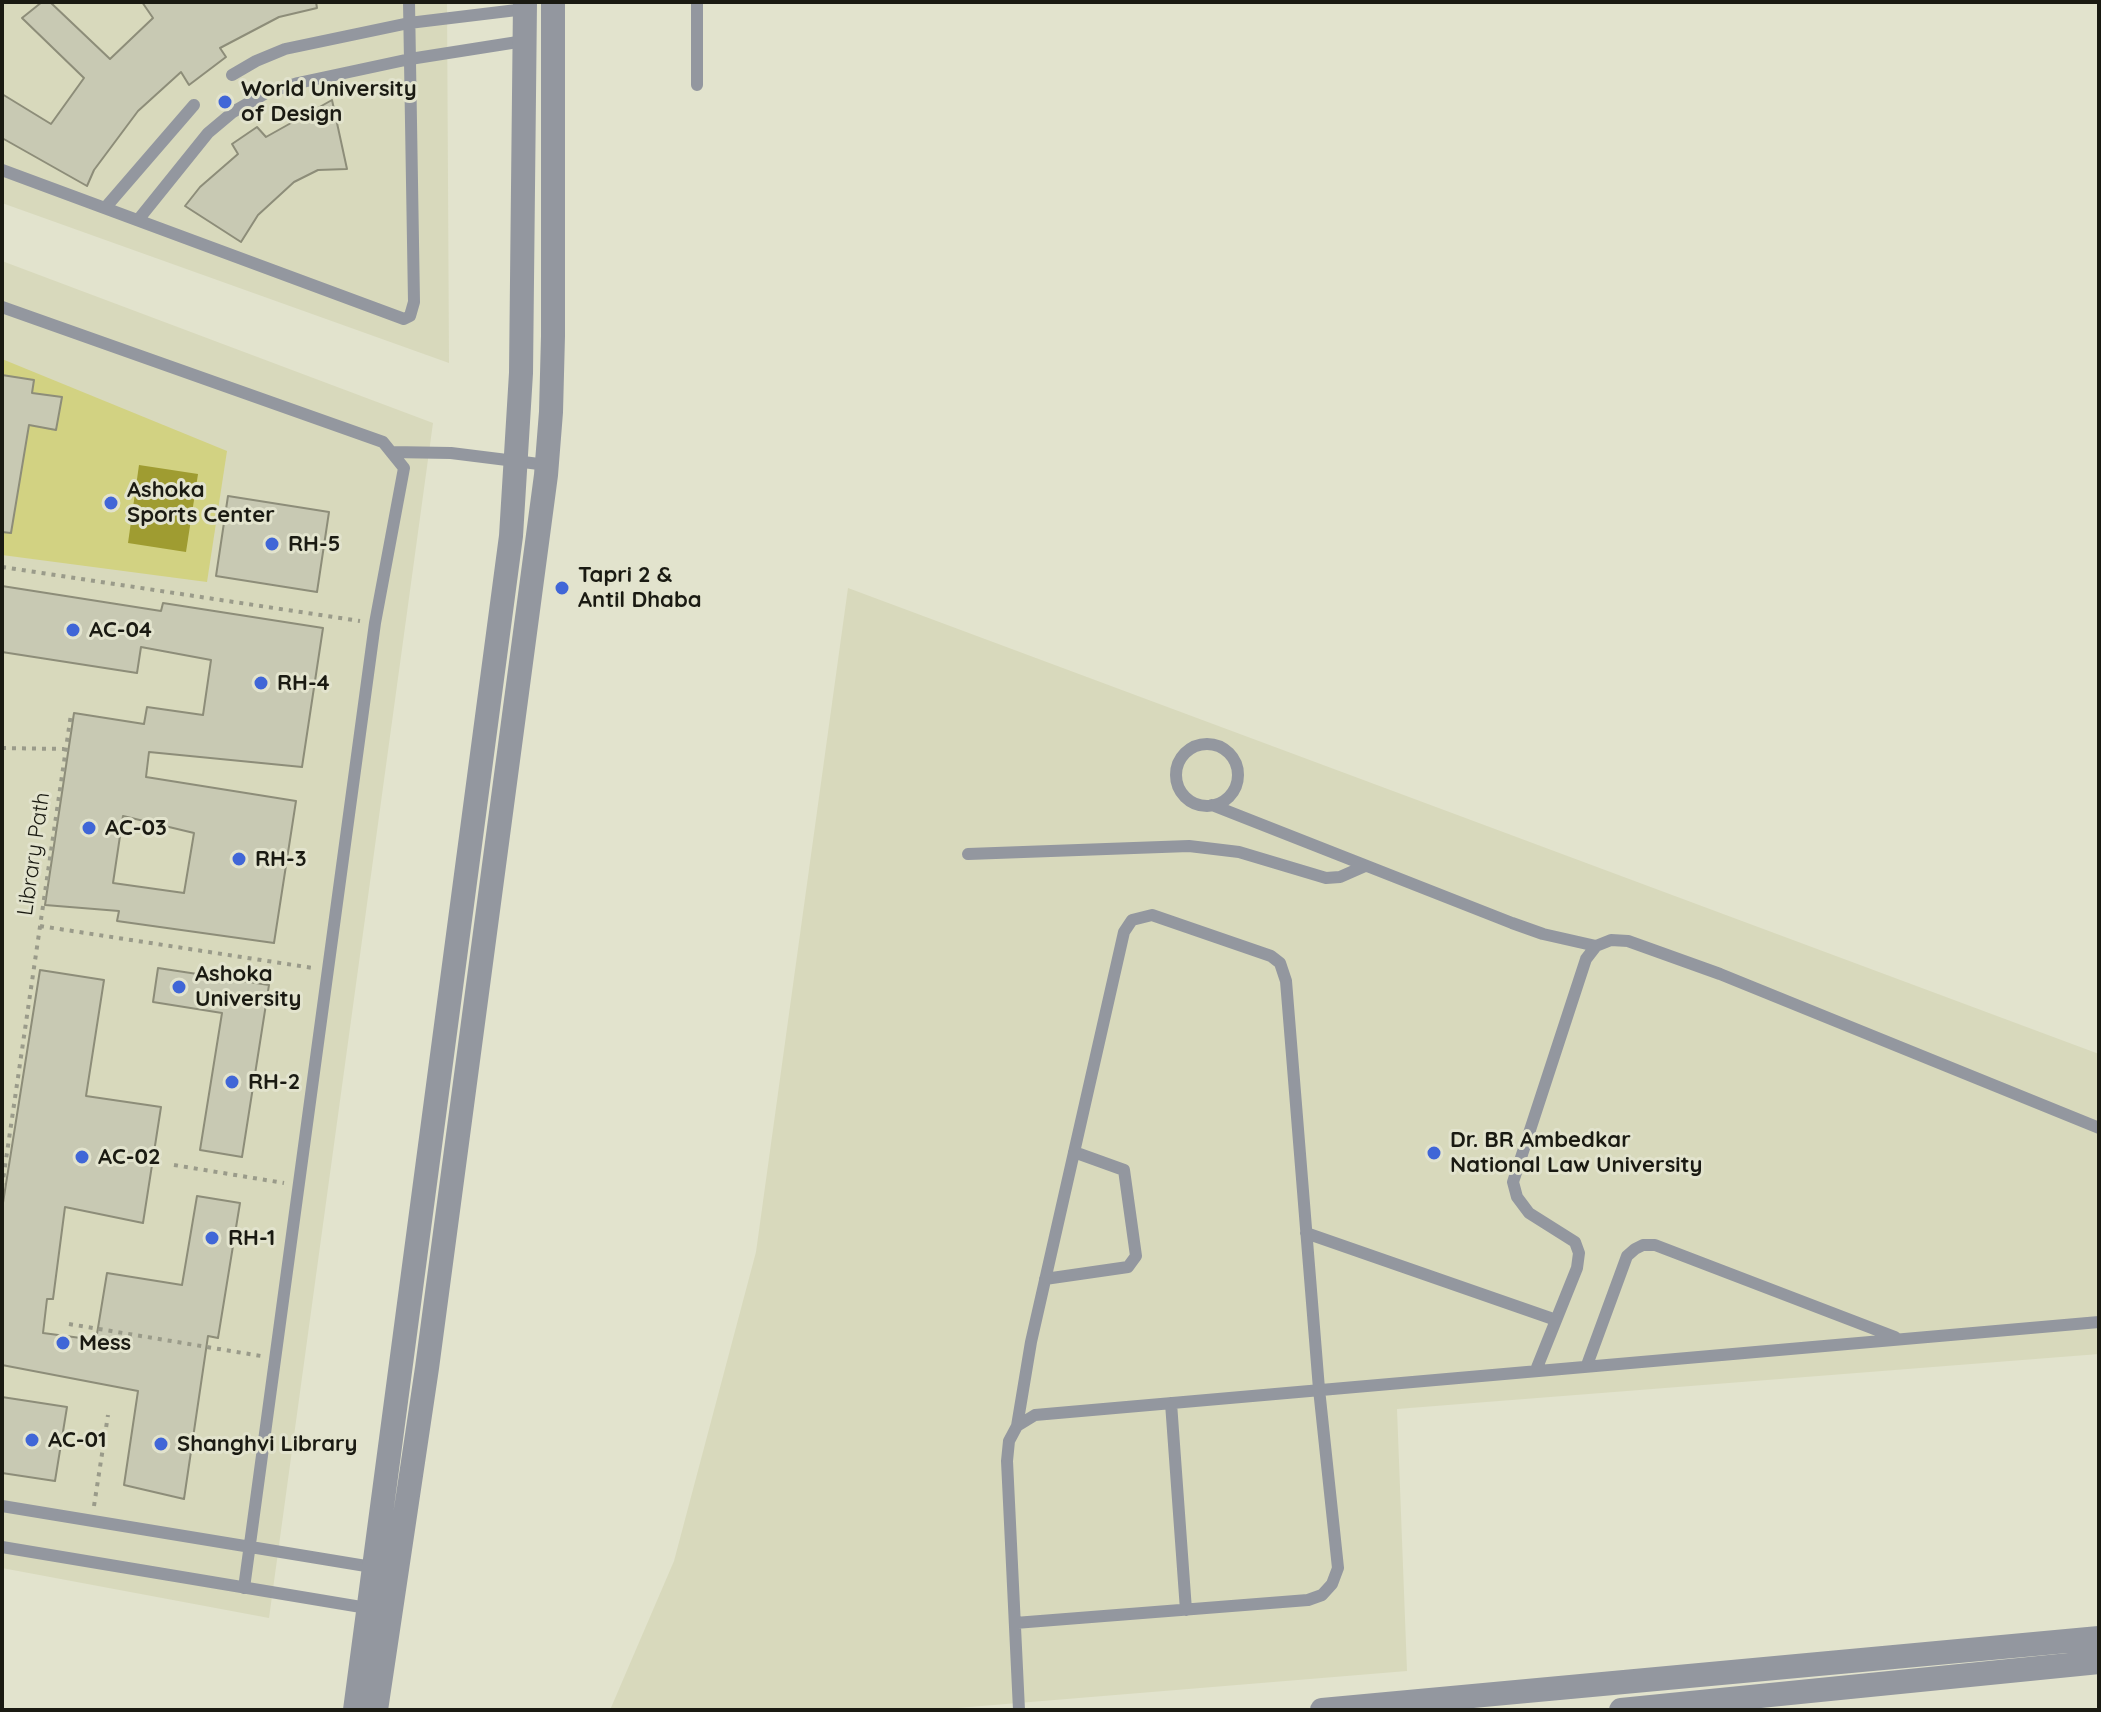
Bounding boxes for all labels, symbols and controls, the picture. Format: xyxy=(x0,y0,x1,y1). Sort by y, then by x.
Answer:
place label: World University of Design xyxy=(241,76,417,128)
marker: World University of Design xyxy=(216,93,234,111)
place label: Ashoka Sports Center xyxy=(127,477,275,528)
marker: Ashoka Sports Center xyxy=(102,494,120,512)
place label: RH-5 xyxy=(288,531,340,557)
marker: RH-5 xyxy=(263,535,281,553)
place label: Tapri 2 & Antil Dhaba xyxy=(578,562,702,614)
marker: Tapri 2 & Antil Dhaba xyxy=(553,579,571,597)
place label: AC-04 xyxy=(89,617,152,643)
marker: AC-04 xyxy=(64,621,82,639)
place label: RH-4 xyxy=(277,670,330,696)
marker: RH-4 xyxy=(252,674,270,692)
street label: Library Path xyxy=(12,790,56,918)
place label: AC-03 xyxy=(105,815,167,841)
marker: AC-03 xyxy=(80,819,98,837)
place label: RH-3 xyxy=(255,846,306,872)
marker: RH-3 xyxy=(230,850,248,868)
place label: Ashoka University xyxy=(195,961,301,1012)
marker: Ashoka University xyxy=(170,978,188,996)
place label: RH-2 xyxy=(248,1069,300,1095)
marker: RH-2 xyxy=(223,1073,241,1091)
place label: Dr. BR Ambedkar National Law University xyxy=(1450,1127,1702,1178)
place label: AC-02 xyxy=(98,1144,160,1170)
marker: Dr. BR Ambedkar National Law University xyxy=(1425,1144,1443,1162)
marker: AC-02 xyxy=(73,1148,91,1166)
place label: RH-1 xyxy=(228,1225,275,1251)
marker: RH-1 xyxy=(203,1229,221,1247)
place label: Mess xyxy=(79,1330,131,1356)
marker: Mess xyxy=(54,1334,72,1352)
place label: AC-01 xyxy=(48,1427,107,1453)
marker: AC-01 xyxy=(23,1431,41,1449)
place label: Shanghvi Library xyxy=(177,1431,357,1457)
marker: Shanghvi Library xyxy=(152,1435,170,1453)

